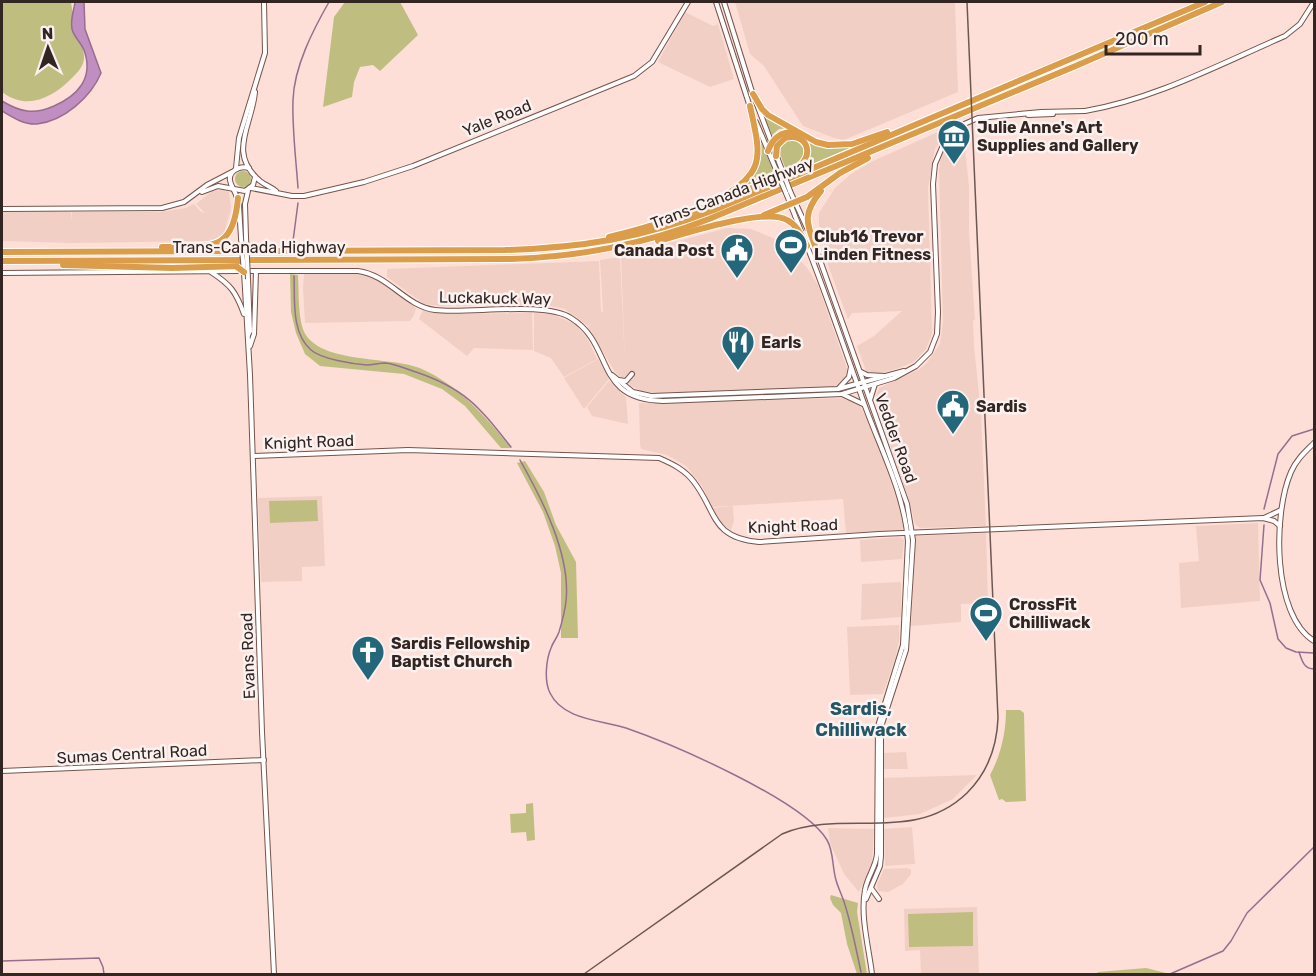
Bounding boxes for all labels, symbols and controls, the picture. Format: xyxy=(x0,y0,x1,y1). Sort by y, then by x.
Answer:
north arrow xyxy=(18,18,78,78)
scale bar xyxy=(1106,18,1200,56)
text: N xyxy=(41,24,54,43)
text: 200 m xyxy=(1115,28,1169,50)
street label: Yale Road xyxy=(460,96,534,140)
museum icon: Julie Anne's Art Supplies and Gallery xyxy=(936,118,972,165)
place label: Julie Anne's Art Supplies and Gallery xyxy=(977,118,1139,155)
street label: Trans-Canada Highway xyxy=(648,153,816,233)
sports icon: Club16 Trevor Linden Fitness xyxy=(773,227,809,274)
place label: Club16 Trevor Linden Fitness xyxy=(814,227,931,264)
public building icon: Canada Post xyxy=(719,232,755,279)
street label: Trans-Canada Highway xyxy=(172,238,346,257)
place label: Canada Post xyxy=(614,241,715,260)
street label: Luckakuck Way xyxy=(439,288,552,308)
restaurant icon: Earls xyxy=(720,324,756,371)
place label: Earls xyxy=(761,333,802,352)
public building icon: Sardis xyxy=(935,388,971,435)
street label: Vedder Road xyxy=(871,391,921,485)
place label: Sardis xyxy=(976,397,1027,416)
street label: Knight Road xyxy=(263,431,355,453)
street label: Knight Road xyxy=(747,515,839,537)
sports icon: CrossFit Chilliwack xyxy=(968,595,1004,642)
place label: CrossFit Chilliwack xyxy=(1009,595,1091,632)
street label: Evans Road xyxy=(237,612,259,700)
church icon: Sardis Fellowship Baptist Church xyxy=(350,634,386,681)
place label: Sardis Fellowship Baptist Church xyxy=(391,634,530,671)
district label: Sardis, Chilliwack xyxy=(815,698,907,741)
street label: Sumas Central Road xyxy=(56,741,208,767)

